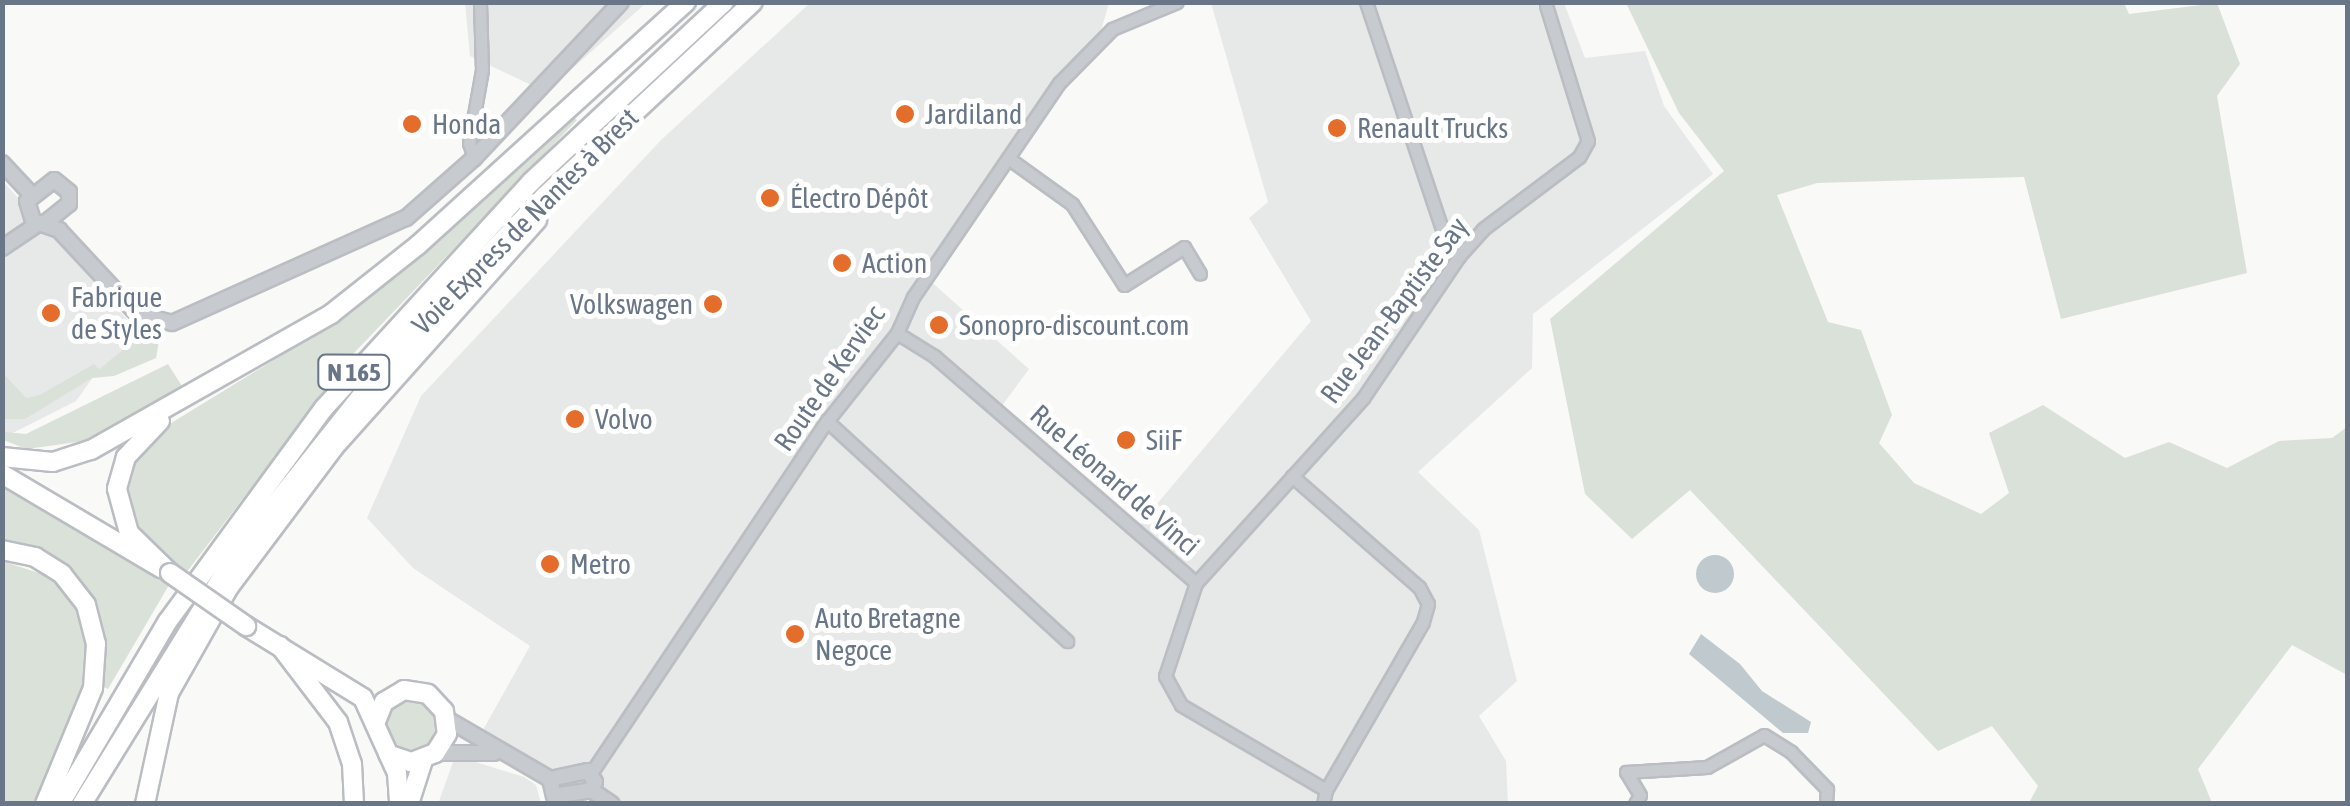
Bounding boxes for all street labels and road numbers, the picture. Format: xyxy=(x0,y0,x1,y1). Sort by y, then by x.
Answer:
street label: Voie Express de Nantes à Brest xyxy=(405,101,645,341)
street label: Rue Jean-Baptiste Say xyxy=(1313,210,1475,410)
street label: Route de Kerviec xyxy=(767,299,891,457)
road number: N 165 xyxy=(316,352,392,392)
street label: Rue Léonard de Vinci xyxy=(1024,397,1206,563)

